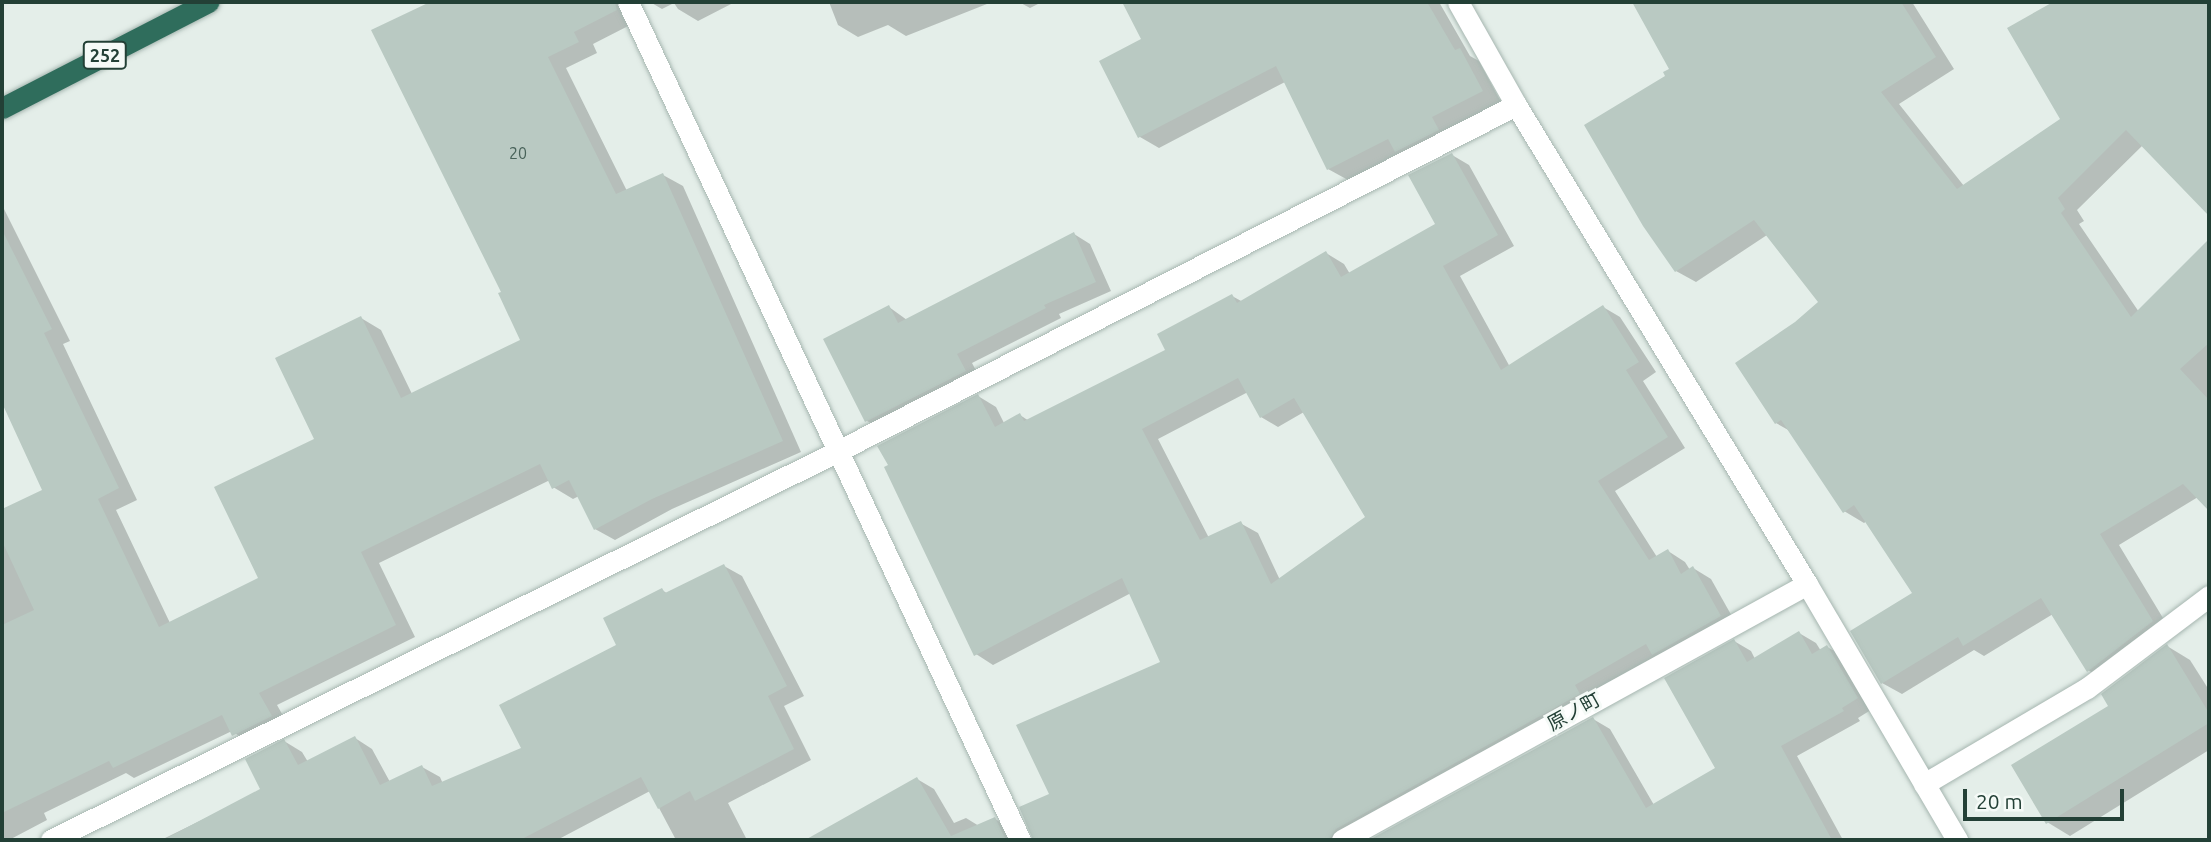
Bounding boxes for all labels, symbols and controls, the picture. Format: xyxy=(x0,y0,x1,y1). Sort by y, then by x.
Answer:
road number: 252 xyxy=(82,40,128,70)
house number: 20 xyxy=(509,143,527,163)
street label: 原ノ町 xyxy=(1544,688,1604,736)
scale bar xyxy=(1966,776,2127,820)
text: 20 m xyxy=(1976,789,2023,813)

